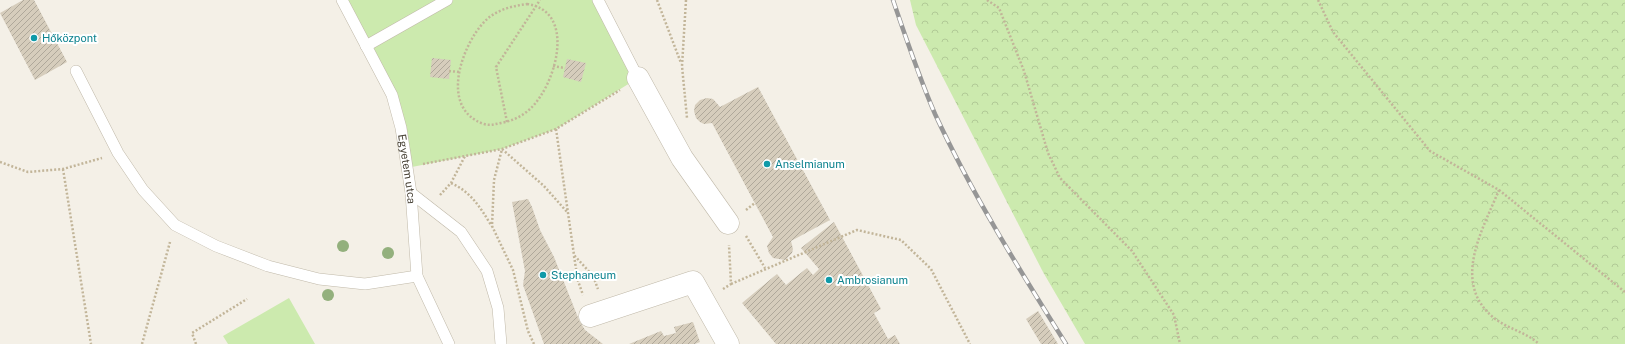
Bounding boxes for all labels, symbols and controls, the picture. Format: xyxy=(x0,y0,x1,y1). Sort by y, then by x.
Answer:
place label: Hőközpont xyxy=(42,32,97,44)
marker: Hőközpont xyxy=(29,33,39,43)
street label: Egyetem utca xyxy=(396,133,418,204)
place label: Anselmianum xyxy=(775,158,845,170)
marker: Anselmianum xyxy=(762,159,772,169)
place label: Stephaneum xyxy=(551,269,616,281)
marker: Stephaneum xyxy=(538,270,548,280)
place label: Ambrosianum xyxy=(837,274,908,286)
marker: Ambrosianum xyxy=(824,275,834,285)

